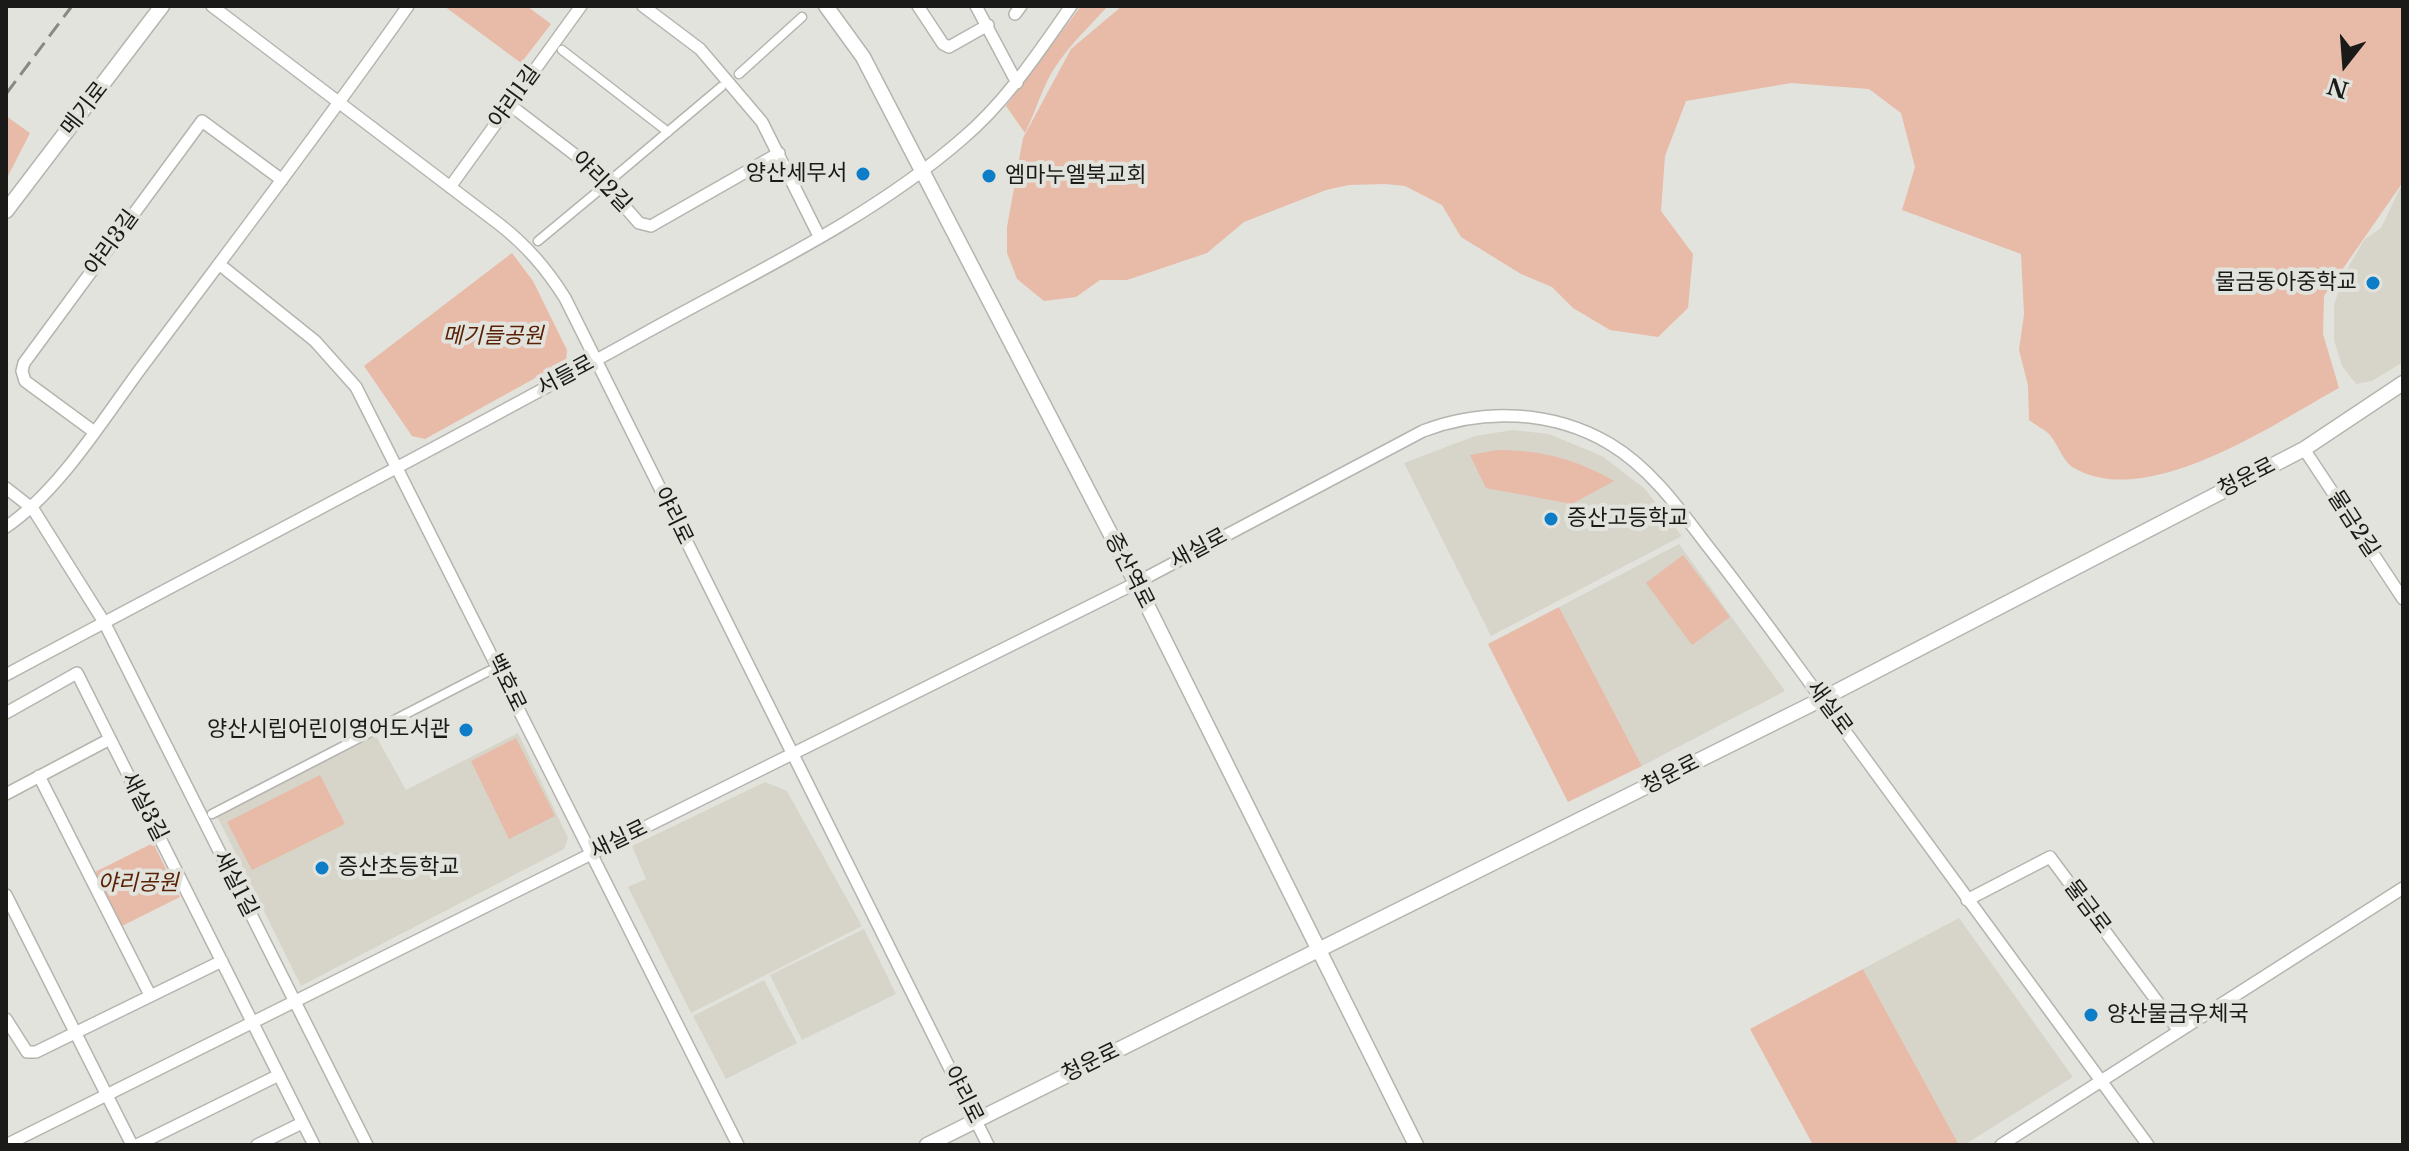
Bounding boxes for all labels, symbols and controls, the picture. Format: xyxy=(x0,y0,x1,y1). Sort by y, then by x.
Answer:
north arrow xyxy=(2305,24,2385,104)
street label: 야리1길 xyxy=(484,61,546,133)
text: N xyxy=(2324,71,2352,103)
street label: 메기로 xyxy=(56,77,114,141)
street label: 야리2길 xyxy=(566,146,636,218)
place label: 양산세무서 xyxy=(746,161,847,187)
place label: 엠마누엘북교회 xyxy=(1005,163,1147,189)
marker: 양산세무서 xyxy=(854,165,872,183)
marker: 엠마누엘북교회 xyxy=(980,167,998,185)
street label: 야리3길 xyxy=(79,205,145,281)
place label: 물금동아중학교 xyxy=(2215,270,2357,296)
marker: 물금동아중학교 xyxy=(2364,274,2382,292)
park label: 메기들공원 xyxy=(442,324,544,350)
street label: 서들로 xyxy=(533,350,599,402)
street label: 청운로 xyxy=(2214,452,2280,504)
street label: 야리로 xyxy=(648,483,698,549)
street label: 물금2길 xyxy=(2322,486,2384,562)
place label: 증산고등학교 xyxy=(1567,506,1688,532)
marker: 증산고등학교 xyxy=(1542,510,1560,528)
street label: 새실로 xyxy=(1166,523,1232,575)
street label: 증산역로 xyxy=(1099,529,1159,613)
street label: 백호로 xyxy=(481,650,531,716)
street label: 새실로 xyxy=(1800,676,1858,740)
place label: 양산시립어린이영어도서관 xyxy=(207,717,450,743)
marker: 양산시립어린이영어도서관 xyxy=(457,721,475,739)
street label: 청운로 xyxy=(1638,749,1704,801)
street label: 새실3길 xyxy=(115,768,173,846)
street label: 새실로 xyxy=(586,815,652,865)
street label: 새실1길 xyxy=(207,847,263,921)
place label: 증산초등학교 xyxy=(338,855,459,881)
marker: 증산초등학교 xyxy=(313,859,331,877)
park label: 야리공원 xyxy=(98,871,178,897)
street label: 물금로 xyxy=(2058,875,2116,939)
place label: 양산물금우체국 xyxy=(2107,1002,2249,1028)
marker: 양산물금우체국 xyxy=(2082,1006,2100,1024)
street label: 청운로 xyxy=(1058,1038,1124,1088)
street label: 야리로 xyxy=(937,1062,989,1128)

